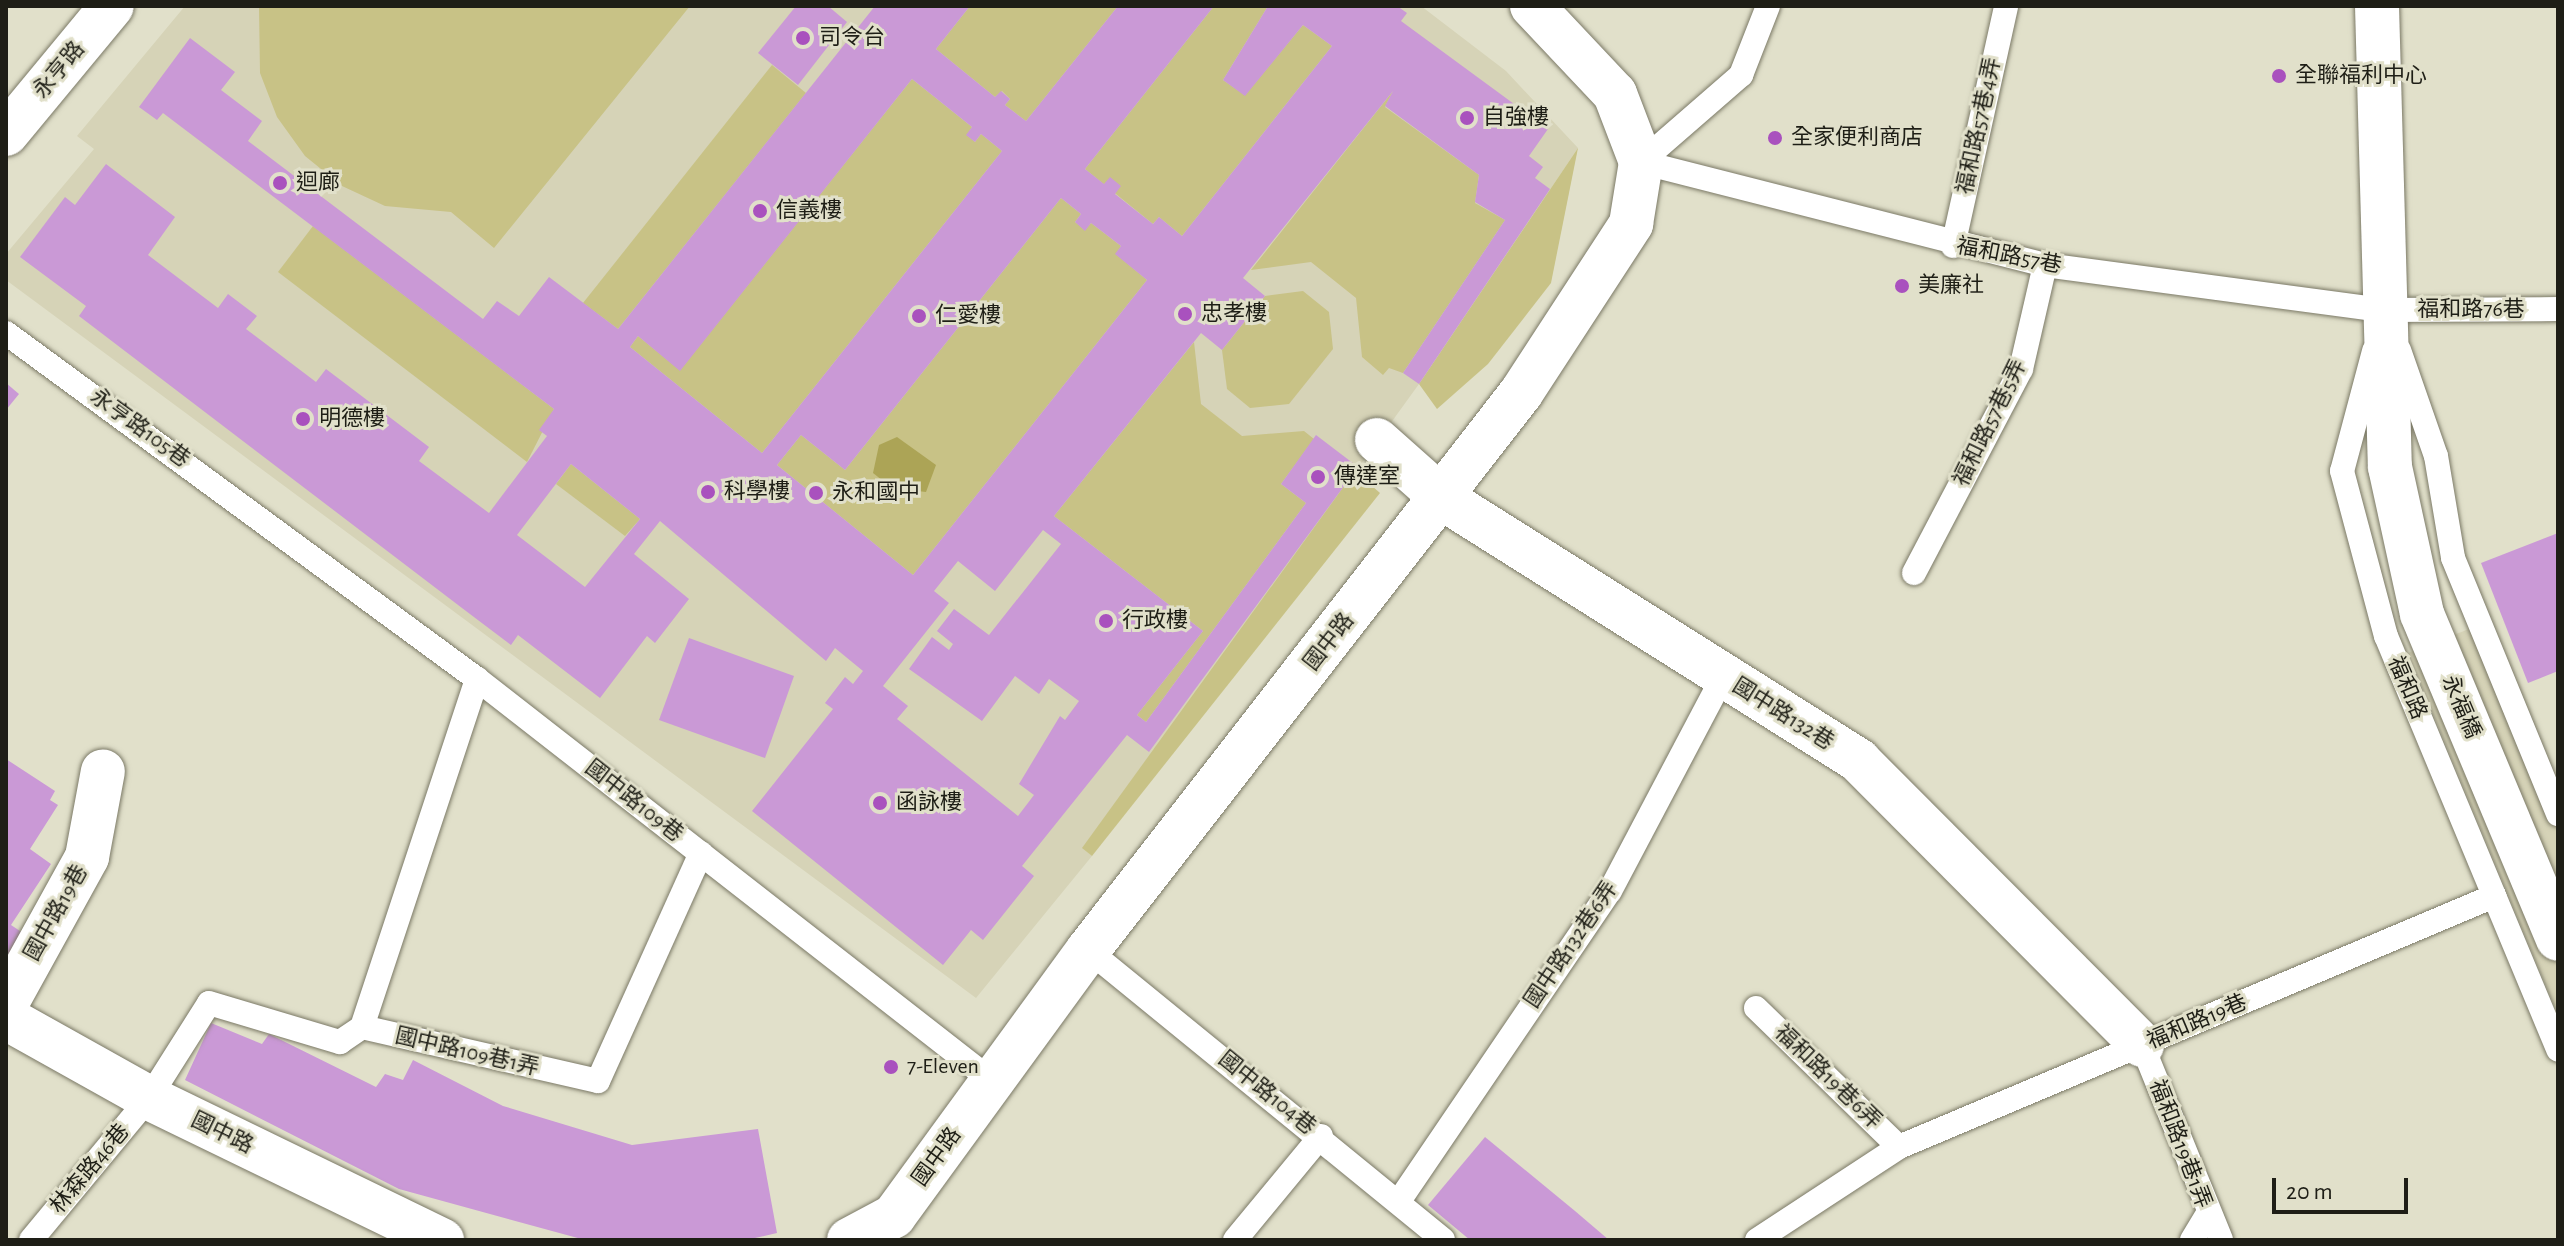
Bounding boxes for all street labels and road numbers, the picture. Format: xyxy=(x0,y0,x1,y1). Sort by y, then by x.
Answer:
street label: 永亨路 xyxy=(28,36,90,104)
street label: 福和路57巷4弄 xyxy=(1952,55,2006,197)
street label: 福和路57巷 xyxy=(1954,233,2064,279)
street label: 福和路76巷 xyxy=(2417,297,2525,323)
street label: 福和路57巷5弄 xyxy=(1948,355,2032,491)
street label: 永亨路105巷 xyxy=(85,383,195,473)
street label: 國中路 xyxy=(1298,608,1360,676)
street label: 福和路 xyxy=(2382,652,2432,724)
street label: 永福橋 xyxy=(2436,671,2486,743)
street label: 國中路132巷 xyxy=(1727,672,1839,756)
street label: 國中路109巷 xyxy=(580,754,688,848)
street label: 國中路19巷 xyxy=(19,860,93,966)
street label: 國中路132巷6弄 xyxy=(1519,877,1623,1013)
street label: 福和路19巷 xyxy=(2143,989,2251,1055)
street label: 福和路19巷6弄 xyxy=(1769,1019,1887,1135)
street label: 國中路109巷1弄 xyxy=(392,1023,542,1081)
street label: 國中路104巷 xyxy=(1213,1046,1321,1140)
street label: 福和路19巷1弄 xyxy=(2143,1076,2217,1212)
street label: 國中路 xyxy=(187,1107,257,1159)
street label: 林森路46巷 xyxy=(45,1119,135,1219)
street label: 國中路 xyxy=(907,1123,967,1191)

